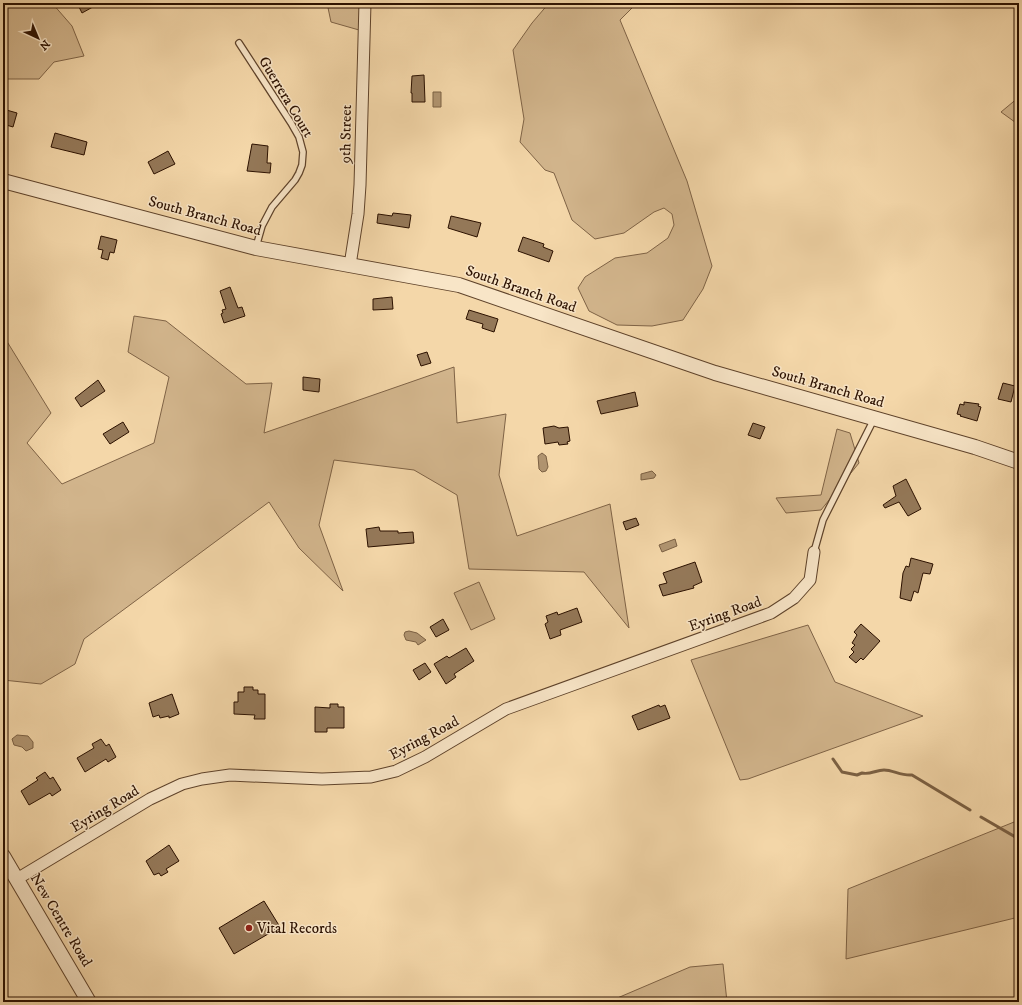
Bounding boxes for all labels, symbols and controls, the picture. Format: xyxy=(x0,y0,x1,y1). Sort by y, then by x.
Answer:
north arrow xyxy=(18,18,58,58)
text: N xyxy=(36,36,52,53)
street label: Guerrera Court xyxy=(254,53,318,141)
street label: 9th Street xyxy=(336,104,356,165)
street label: South Branch Road xyxy=(146,192,264,240)
street label: South Branch Road xyxy=(463,261,579,317)
street label: South Branch Road xyxy=(770,362,887,412)
street label: Eyring Road xyxy=(686,592,765,636)
street label: Eyring Road xyxy=(386,711,463,764)
street label: Eyring Road xyxy=(67,781,143,837)
street label: New Centre Road xyxy=(26,870,97,971)
place label: Vital Records xyxy=(256,919,337,938)
marker: Vital Records xyxy=(244,923,254,933)

